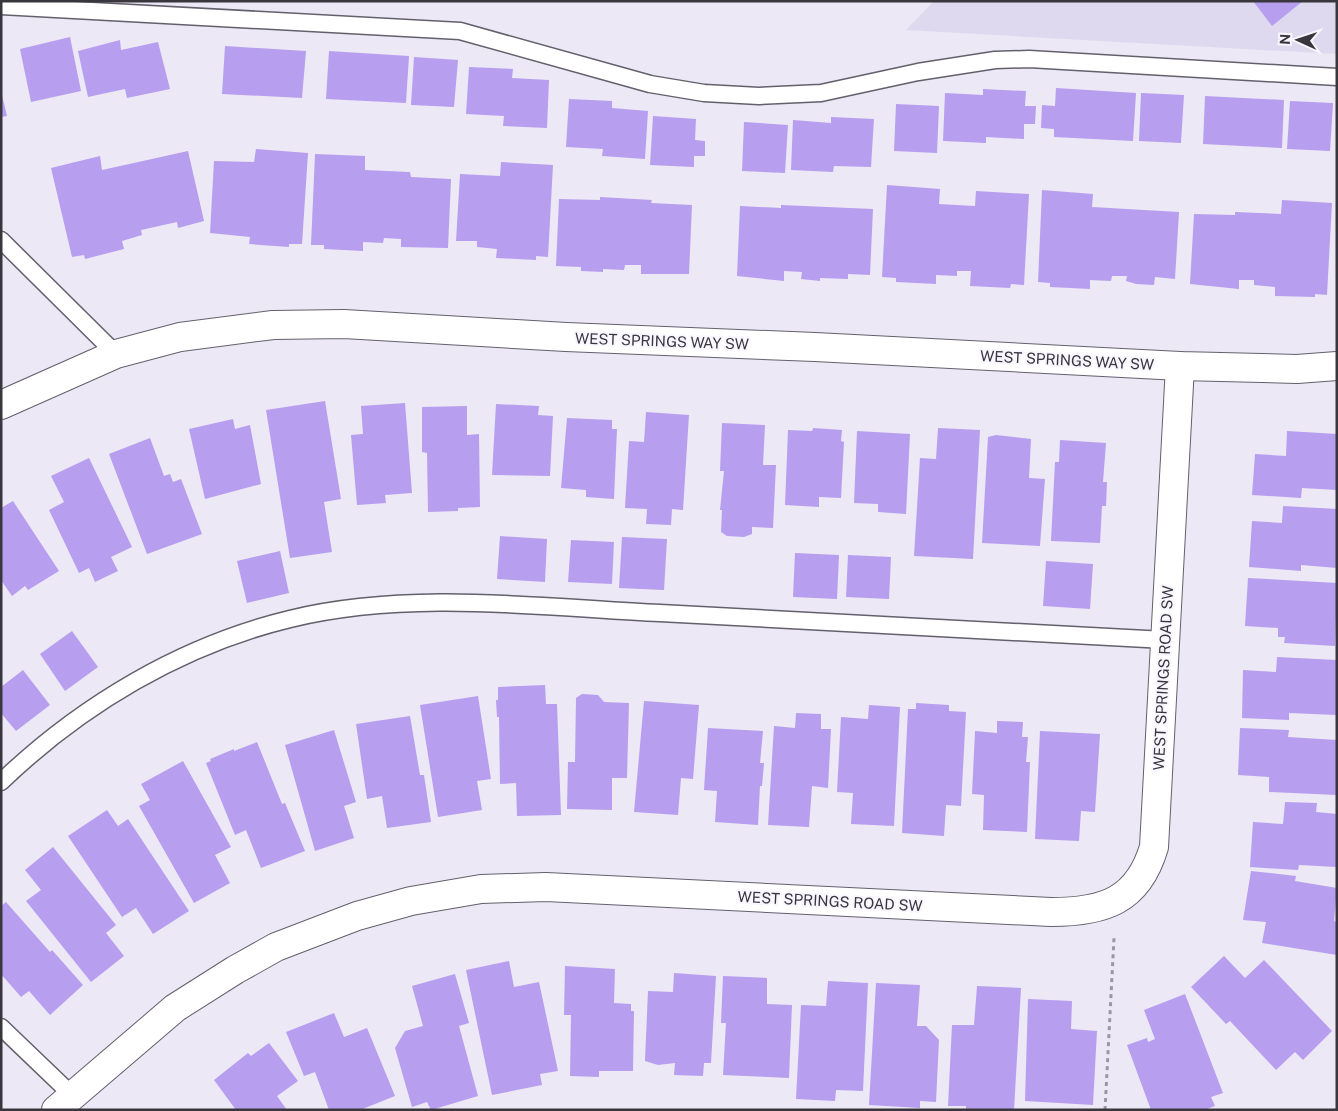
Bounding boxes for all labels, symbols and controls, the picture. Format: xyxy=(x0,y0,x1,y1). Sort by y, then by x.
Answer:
north arrow xyxy=(1273,15,1323,65)
text: N xyxy=(1277,33,1293,45)
street label: WEST SPRINGS WAY SW xyxy=(575,329,749,353)
street label: WEST SPRINGS WAY SW xyxy=(980,347,1154,373)
street label: WEST SPRINGS ROAD SW xyxy=(1150,585,1176,771)
street label: WEST SPRINGS ROAD SW xyxy=(737,888,923,914)

